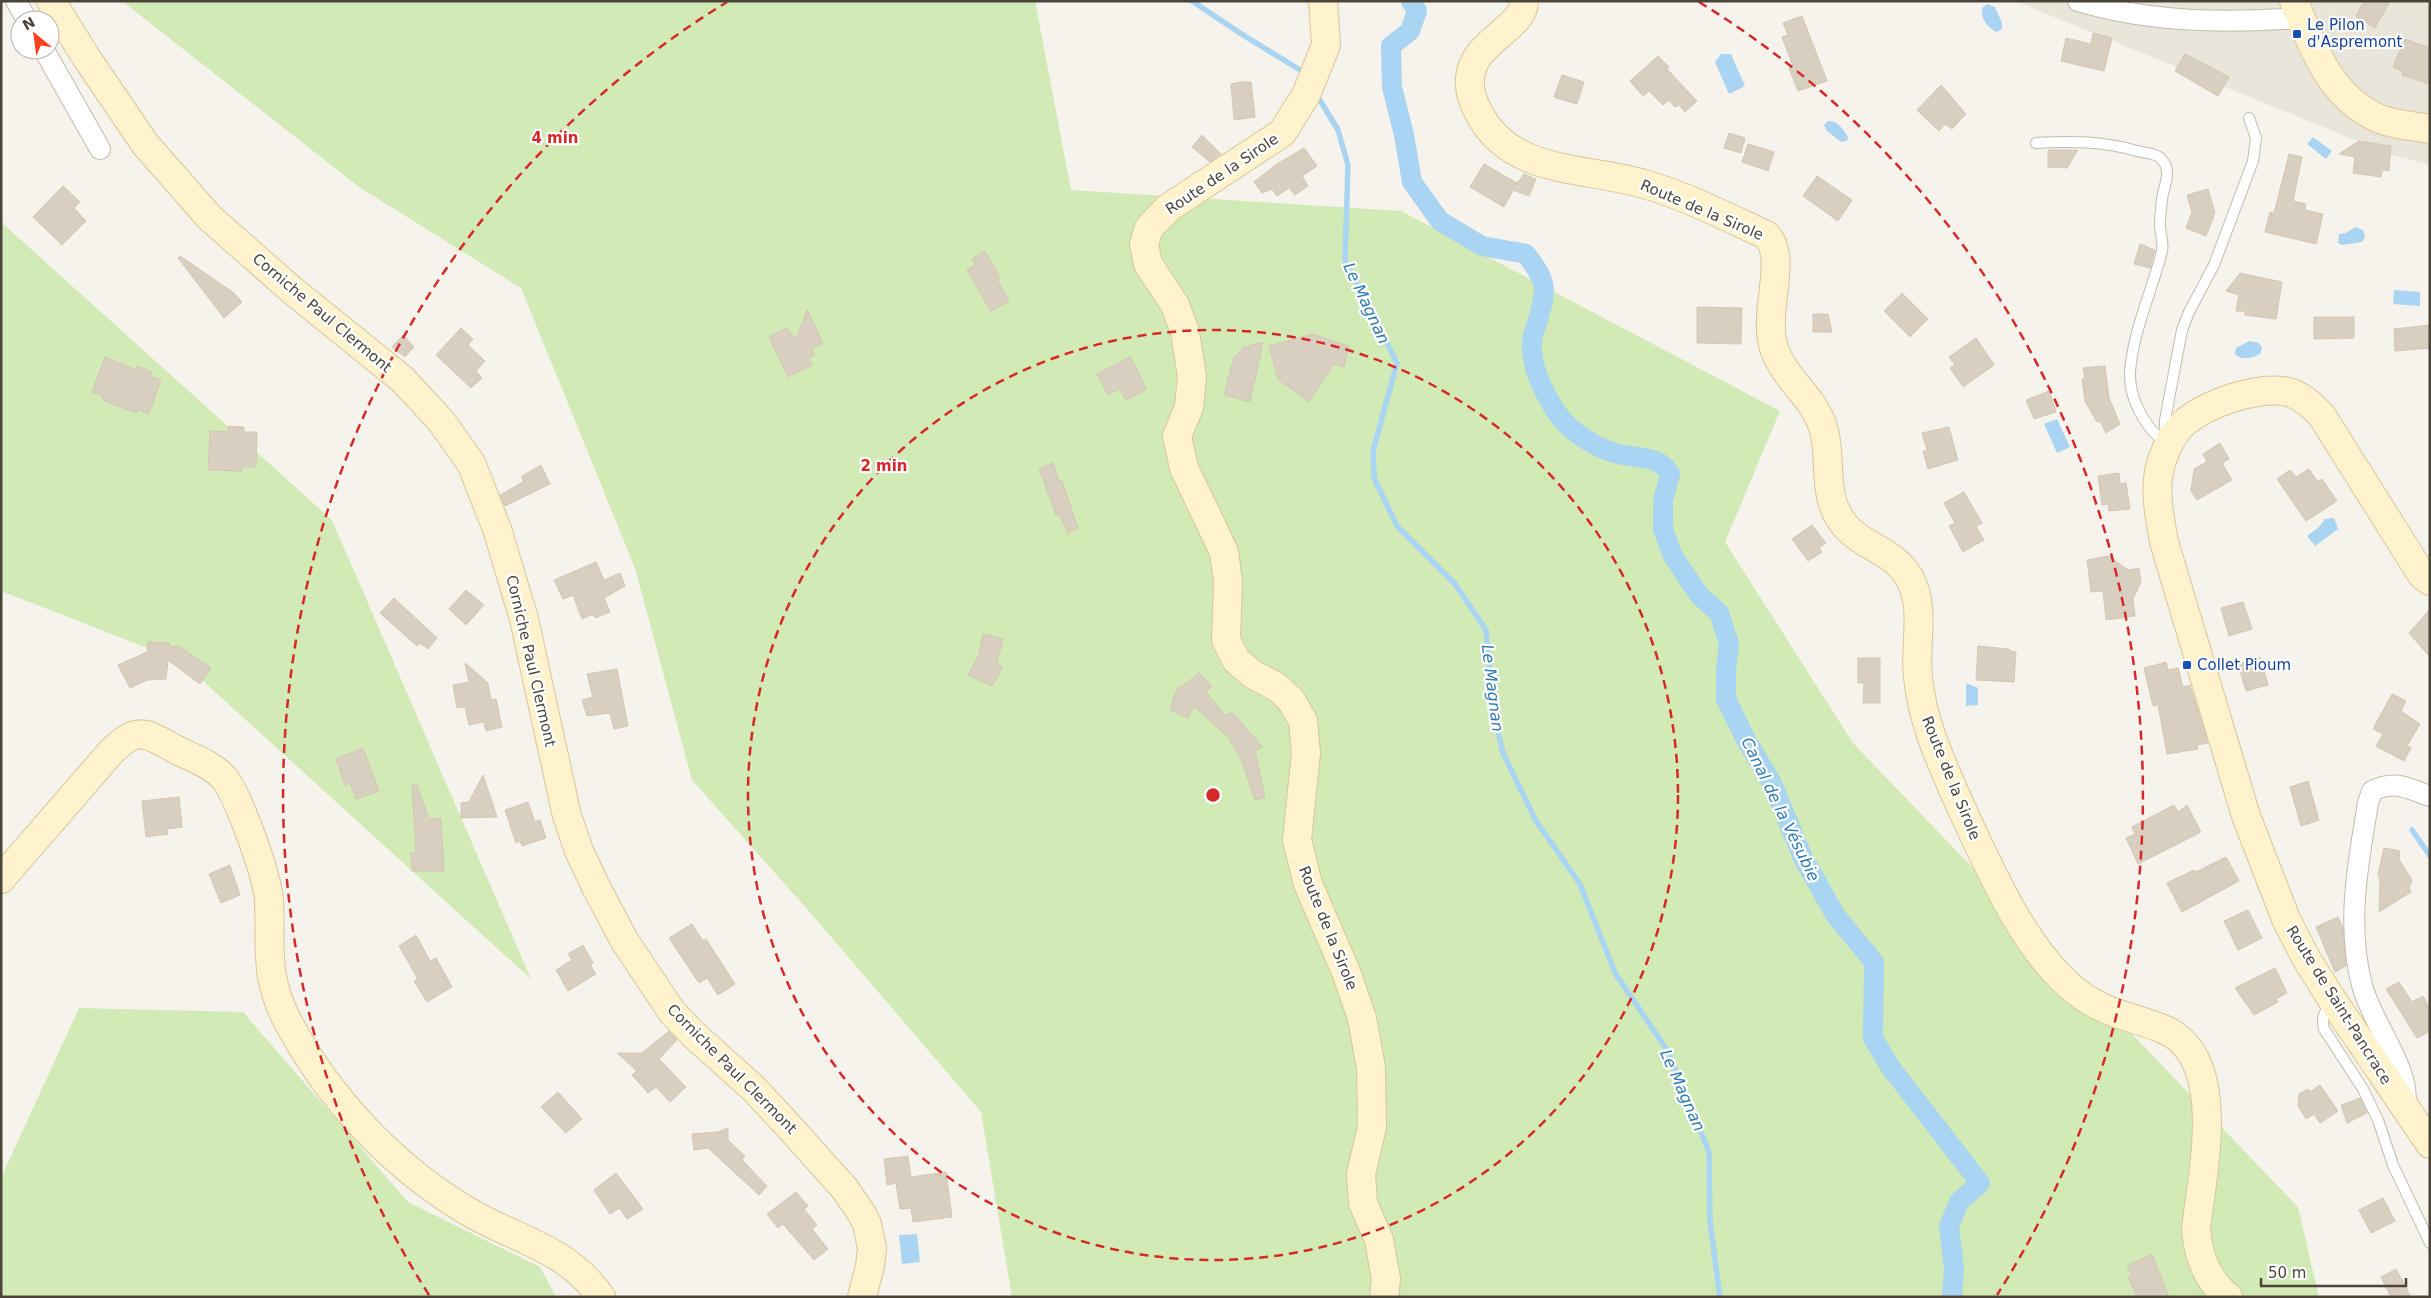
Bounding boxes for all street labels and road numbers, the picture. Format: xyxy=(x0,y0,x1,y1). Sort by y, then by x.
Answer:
street label: Route de la Sirole xyxy=(1162,130,1282,218)
street label: Route de la Sirole xyxy=(1638,176,1766,244)
street label: Corniche Paul Clermont xyxy=(249,250,395,377)
street label: Corniche Paul Clermont xyxy=(502,573,560,749)
street label: Route de la Sirole xyxy=(1918,713,1984,843)
street label: Route de la Sirole xyxy=(1295,863,1361,993)
street label: Route de Saint-Pancrace xyxy=(2283,922,2395,1088)
street label: Corniche Paul Clermont xyxy=(663,1000,801,1138)

